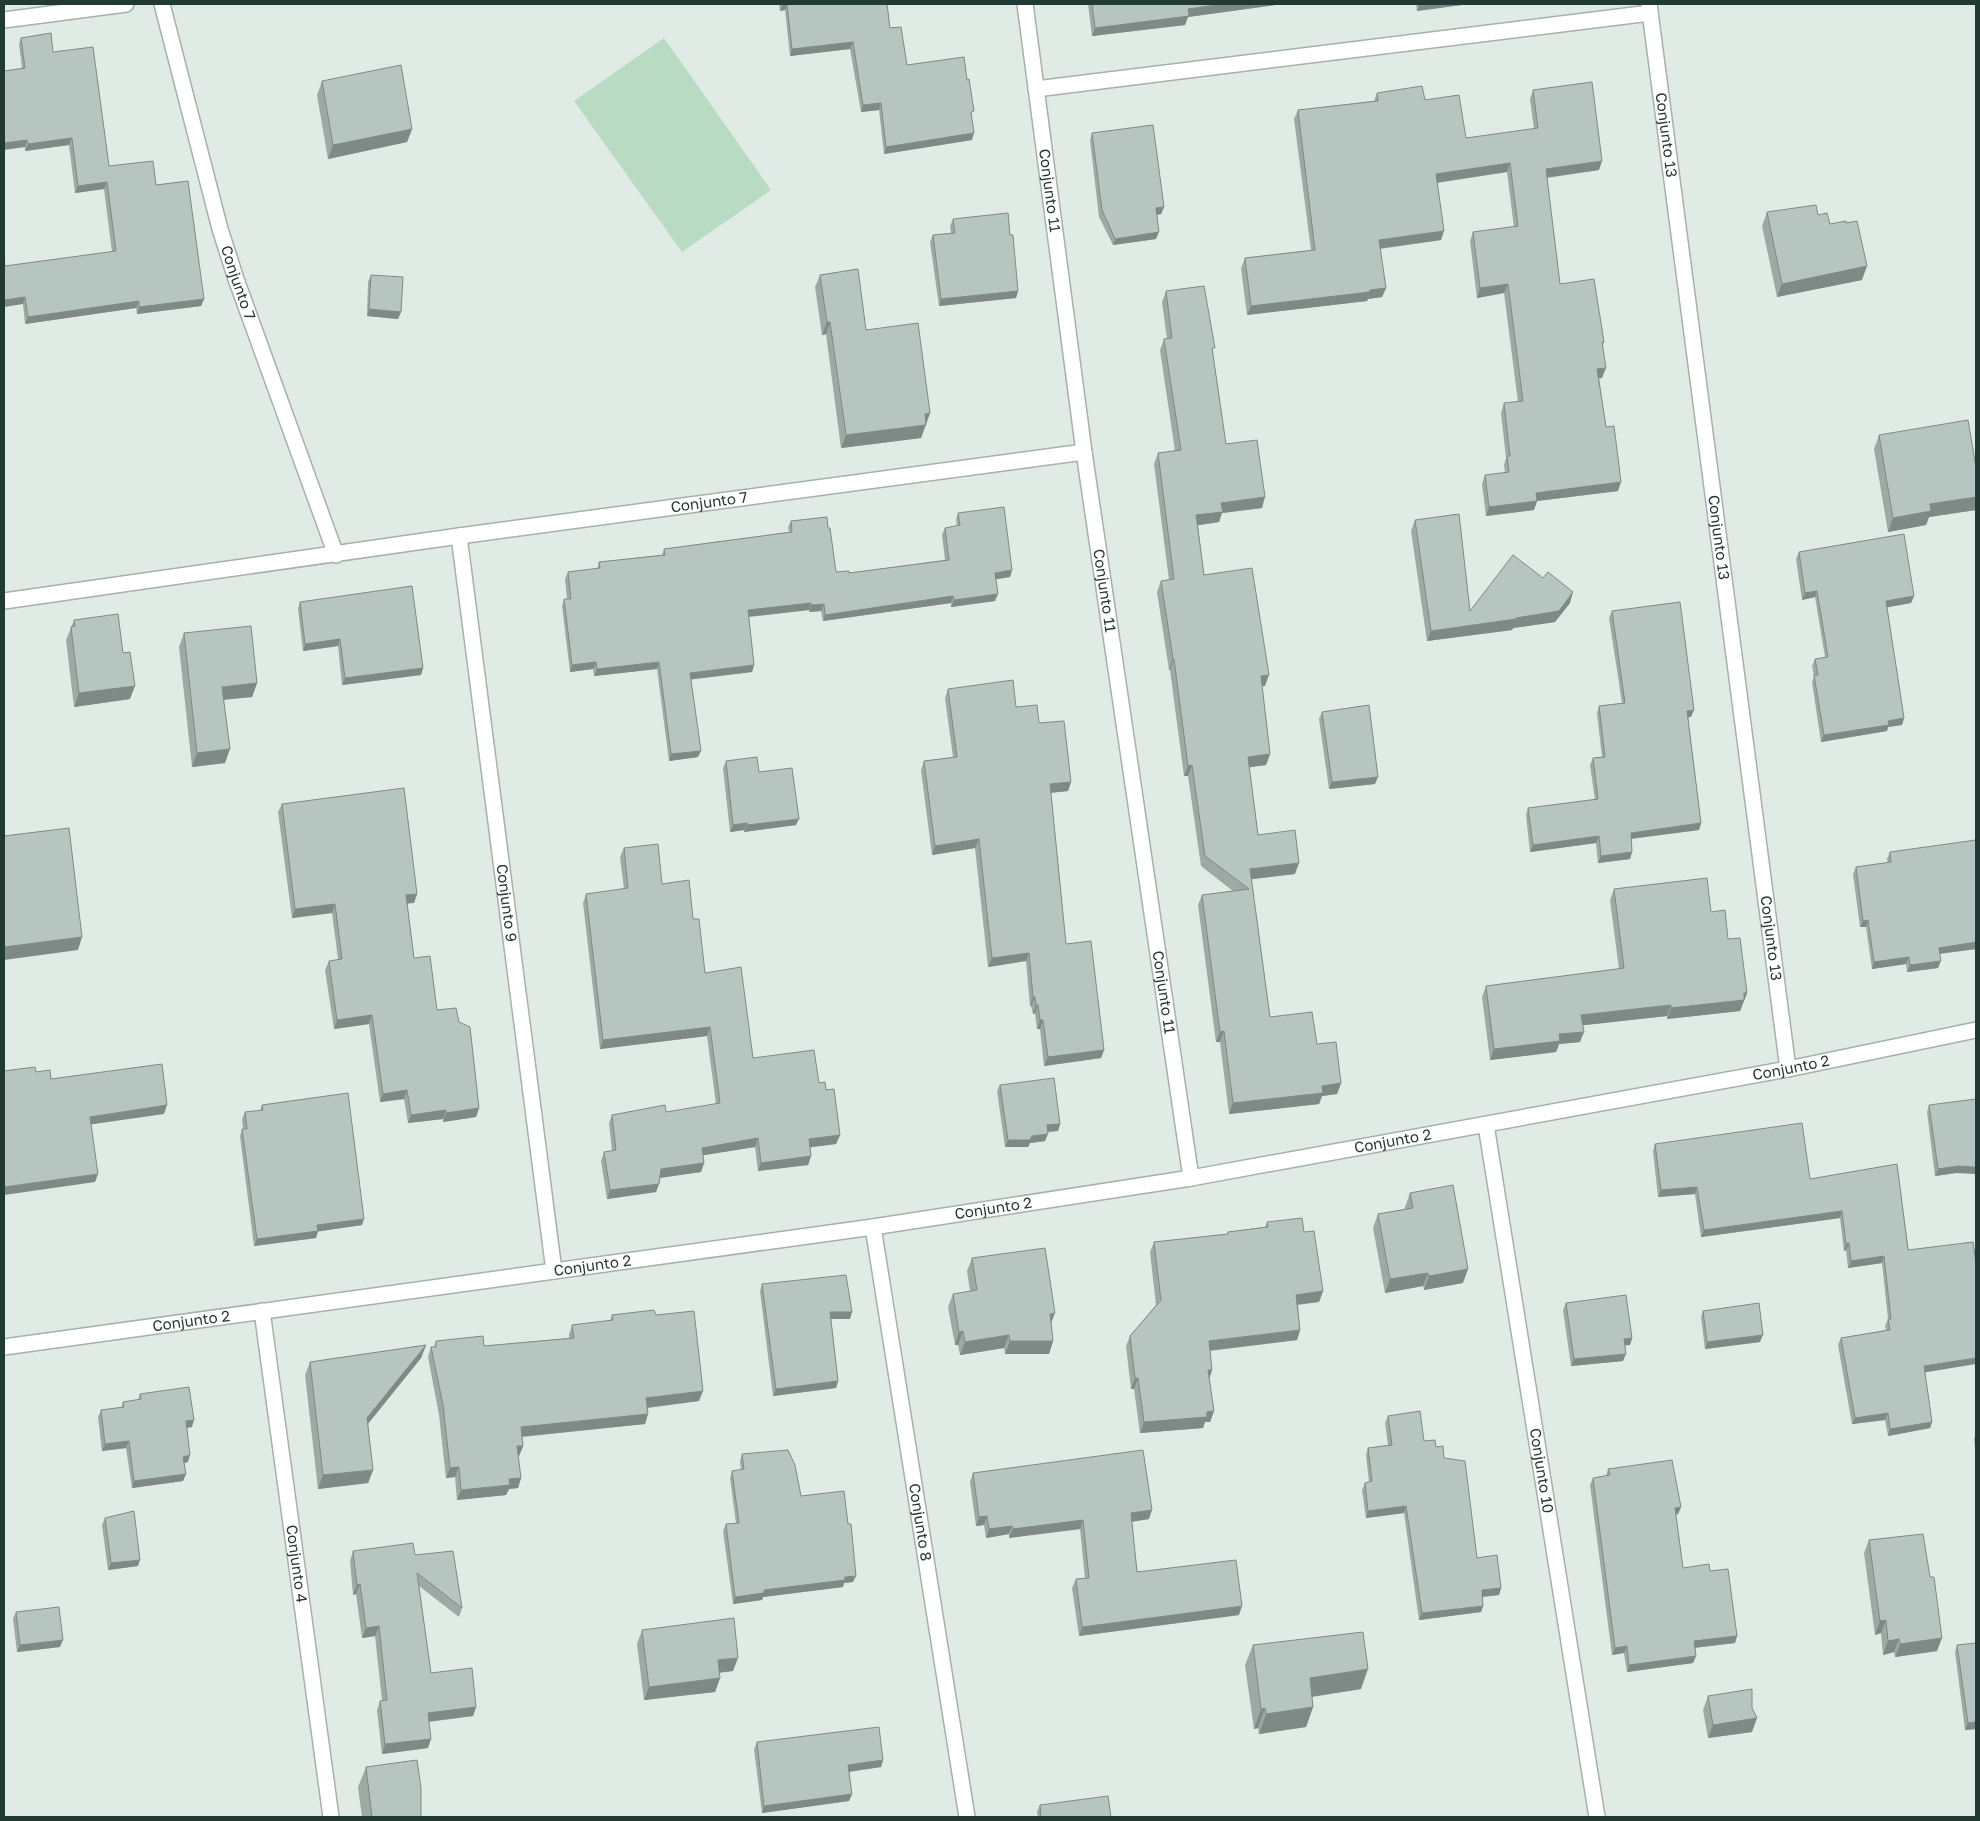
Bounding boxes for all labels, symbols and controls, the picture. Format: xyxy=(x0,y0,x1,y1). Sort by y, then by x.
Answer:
street label: Conjunto 13 xyxy=(1653,91,1682,178)
street label: Conjunto 11 xyxy=(1036,147,1065,233)
street label: Conjunto 7 xyxy=(218,243,260,322)
street label: Conjunto 7 xyxy=(669,487,749,515)
street label: Conjunto 13 xyxy=(1705,494,1734,581)
street label: Conjunto 11 xyxy=(1090,548,1120,633)
street label: Conjunto 9 xyxy=(493,863,521,943)
street label: Conjunto 13 xyxy=(1757,894,1786,982)
street label: Conjunto 11 xyxy=(1150,949,1180,1035)
street label: Conjunto 2 xyxy=(1751,1051,1831,1083)
street label: Conjunto 2 xyxy=(1352,1124,1433,1156)
street label: Conjunto 2 xyxy=(953,1193,1033,1222)
street label: Conjunto 2 xyxy=(552,1250,632,1279)
street label: Conjunto 2 xyxy=(151,1306,231,1334)
street label: Conjunto 10 xyxy=(1527,1427,1558,1514)
street label: Conjunto 8 xyxy=(906,1482,936,1562)
street label: Conjunto 4 xyxy=(283,1523,312,1604)

